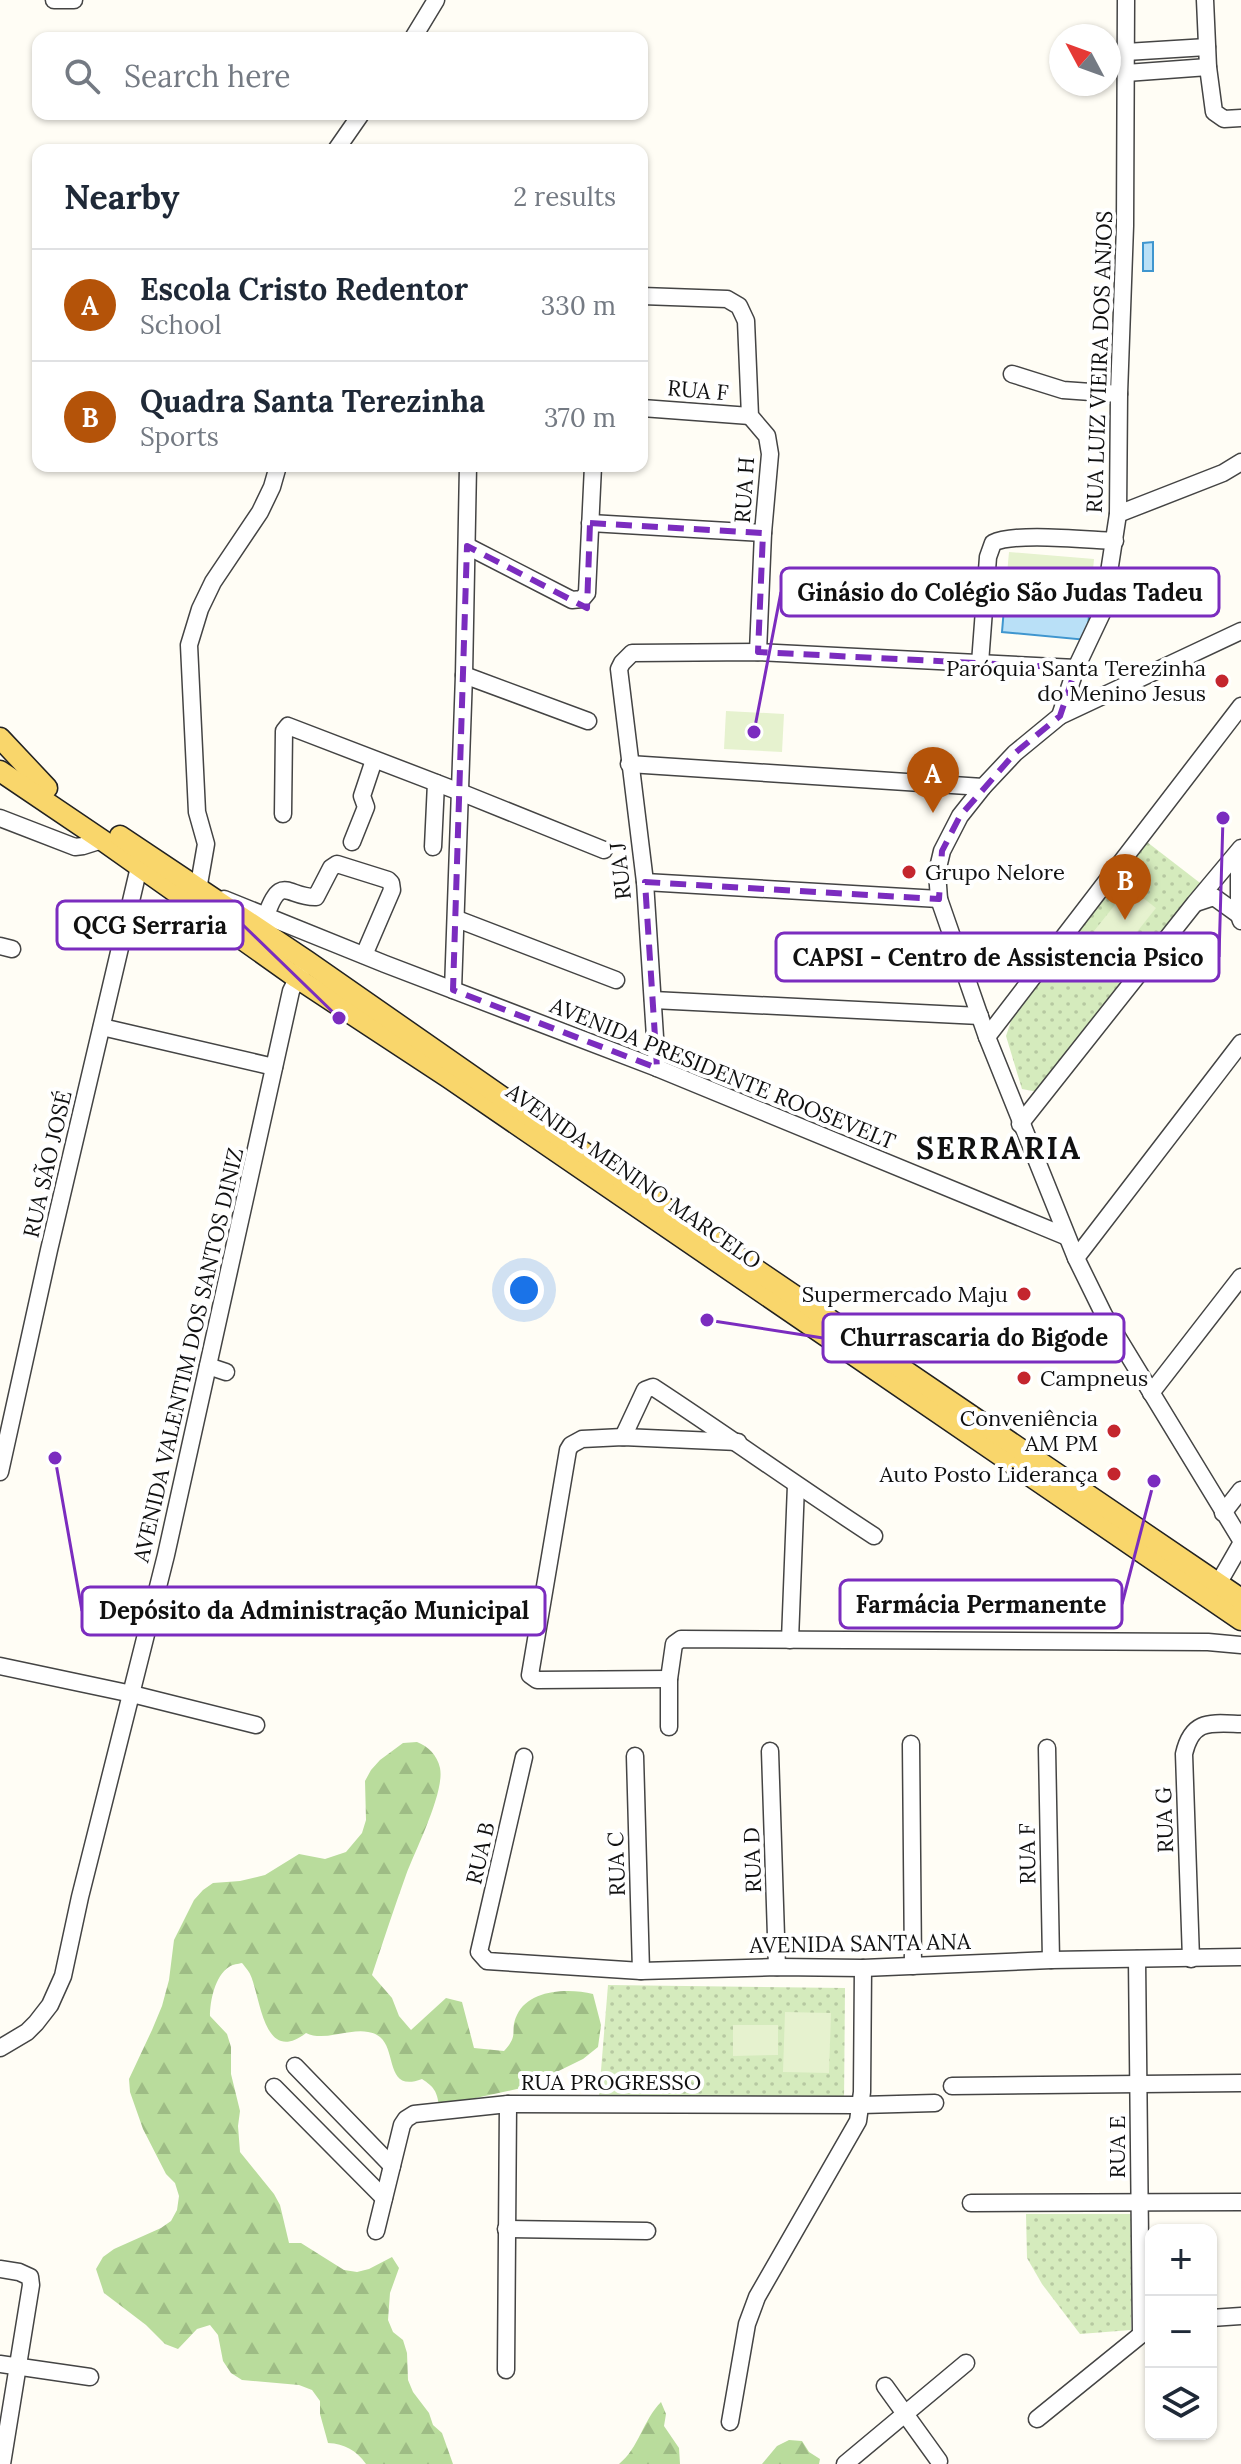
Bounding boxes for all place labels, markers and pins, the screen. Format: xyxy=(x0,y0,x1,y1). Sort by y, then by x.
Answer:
callout: Ginásio do Colégio São Judas Tadeu xyxy=(781,568,1219,616)
place label: Paróquia Santa Terezinha do Menino Jesus xyxy=(946,654,1206,707)
marker: Paróquia Santa Terezinha do Menino Jesus xyxy=(1213,672,1231,690)
pin: A xyxy=(907,747,959,813)
pin: B xyxy=(1099,854,1151,920)
place label: Grupo Nelore xyxy=(925,858,1065,886)
marker: Grupo Nelore xyxy=(900,863,918,881)
callout: QCG Serraria xyxy=(57,901,243,949)
callout: CAPSI - Centro de Assistencia Psico xyxy=(776,933,1219,981)
place label: Supermercado Maju xyxy=(802,1280,1008,1308)
marker: Supermercado Maju xyxy=(1015,1285,1033,1303)
callout: Churrascaria do Bigode xyxy=(823,1314,1124,1362)
place label: Campneus xyxy=(1040,1364,1148,1392)
marker: Campneus xyxy=(1015,1369,1033,1387)
place label: Conveniência AM PM xyxy=(960,1404,1098,1457)
marker: Conveniência AM PM xyxy=(1105,1422,1123,1440)
place label: Auto Posto Liderança xyxy=(879,1460,1098,1488)
marker: Auto Posto Liderança xyxy=(1105,1465,1123,1483)
callout: Farmácia Permanente xyxy=(840,1580,1122,1628)
callout: Depósito da Administração Municipal xyxy=(82,1587,545,1635)

